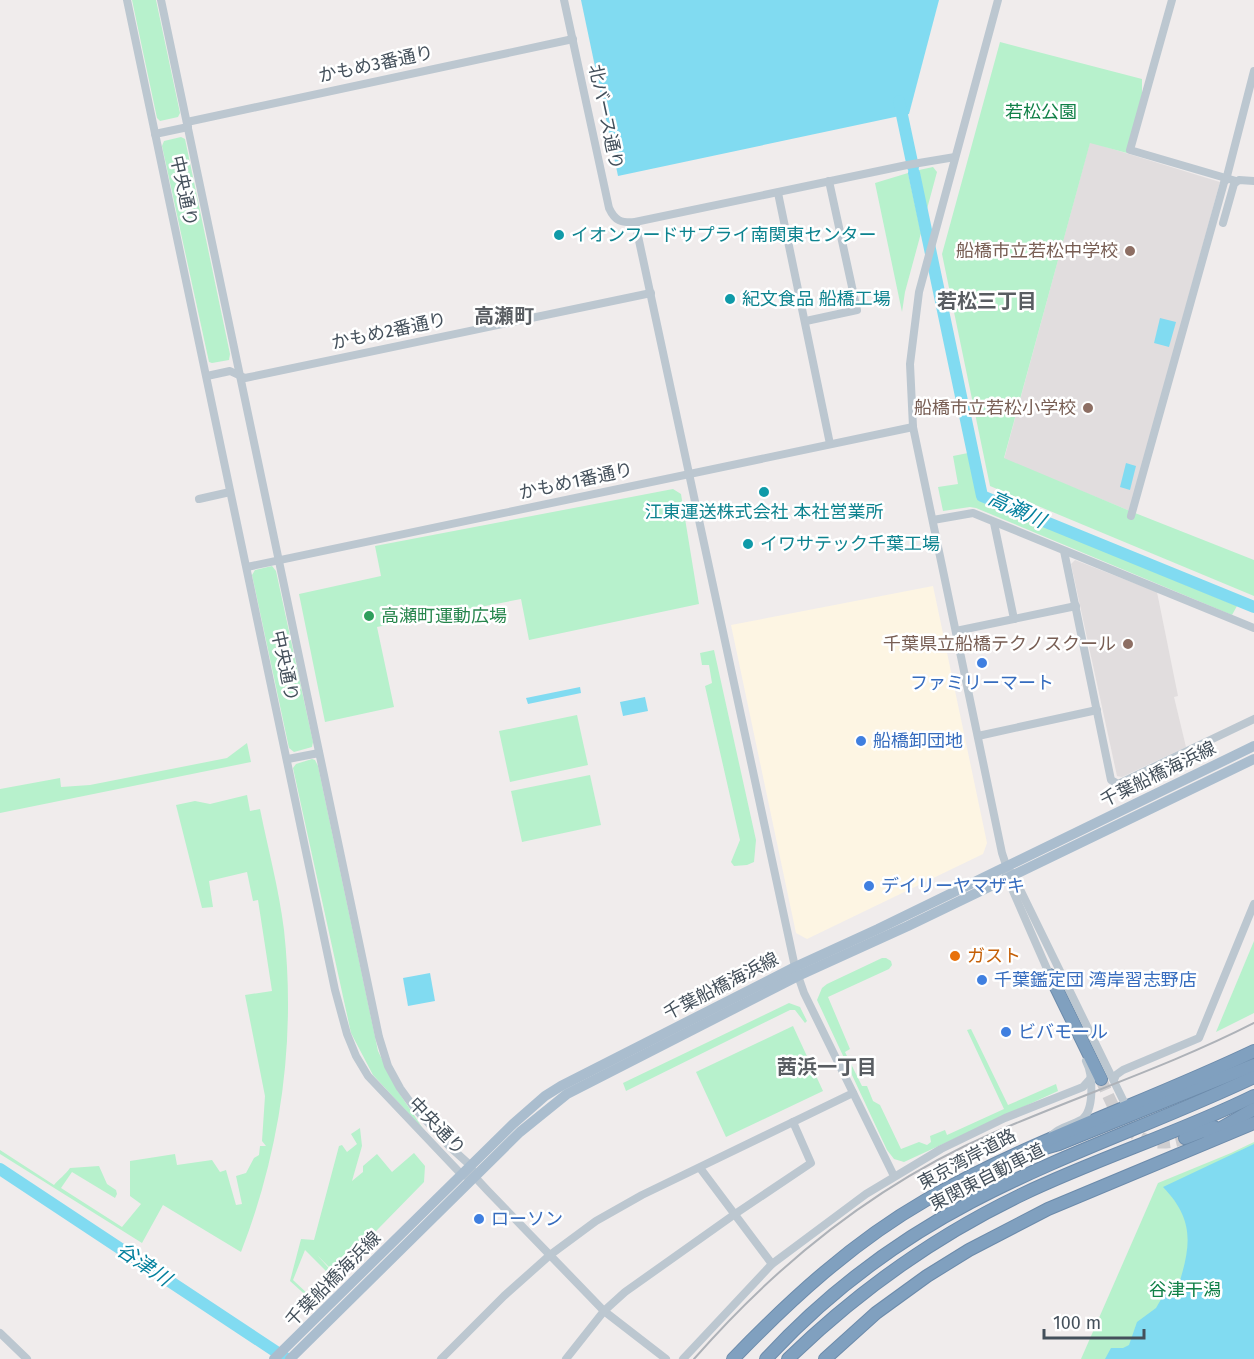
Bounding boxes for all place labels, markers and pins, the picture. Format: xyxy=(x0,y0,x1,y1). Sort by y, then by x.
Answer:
place label: イオンフードサプライ南関東センター xyxy=(571,224,876,246)
marker: イオンフードサプライ南関東センター xyxy=(552,228,566,242)
place label: 船橋市立若松中学校 xyxy=(956,240,1118,262)
marker: 船橋市立若松中学校 xyxy=(1123,244,1137,258)
place label: 紀文食品 船橋工場 xyxy=(742,288,891,310)
marker: 紀文食品 船橋工場 xyxy=(723,292,737,306)
place label: 船橋市立若松小学校 xyxy=(914,397,1076,419)
marker: 船橋市立若松小学校 xyxy=(1081,401,1095,415)
marker: 江東運送株式会社 本社営業所 xyxy=(757,485,771,499)
place label: 江東運送株式会社 本社営業所 xyxy=(645,501,883,523)
place label: イワサテック千葉工場 xyxy=(760,533,940,555)
marker: イワサテック千葉工場 xyxy=(741,537,755,551)
place label: 高瀬町運動広場 xyxy=(381,605,507,627)
marker: 高瀬町運動広場 xyxy=(362,609,376,623)
place label: 千葉県立船橋テクノスクール xyxy=(883,633,1116,655)
marker: 千葉県立船橋テクノスクール xyxy=(1121,637,1135,651)
marker: ファミリーマート xyxy=(975,656,989,670)
place label: ファミリーマート xyxy=(910,672,1054,694)
place label: 船橋卸団地 xyxy=(873,730,963,752)
marker: 船橋卸団地 xyxy=(854,734,868,748)
place label: デイリーヤマザキ xyxy=(881,875,1025,897)
marker: デイリーヤマザキ xyxy=(862,879,876,893)
place label: ガスト xyxy=(967,945,1021,967)
marker: ガスト xyxy=(948,949,962,963)
place label: 千葉鑑定団 湾岸習志野店 xyxy=(994,969,1197,991)
marker: 千葉鑑定団 湾岸習志野店 xyxy=(975,973,989,987)
place label: ビバモール xyxy=(1018,1021,1108,1043)
marker: ビバモール xyxy=(999,1025,1013,1039)
place label: ローソン xyxy=(491,1208,563,1230)
marker: ローソン xyxy=(472,1212,486,1226)

